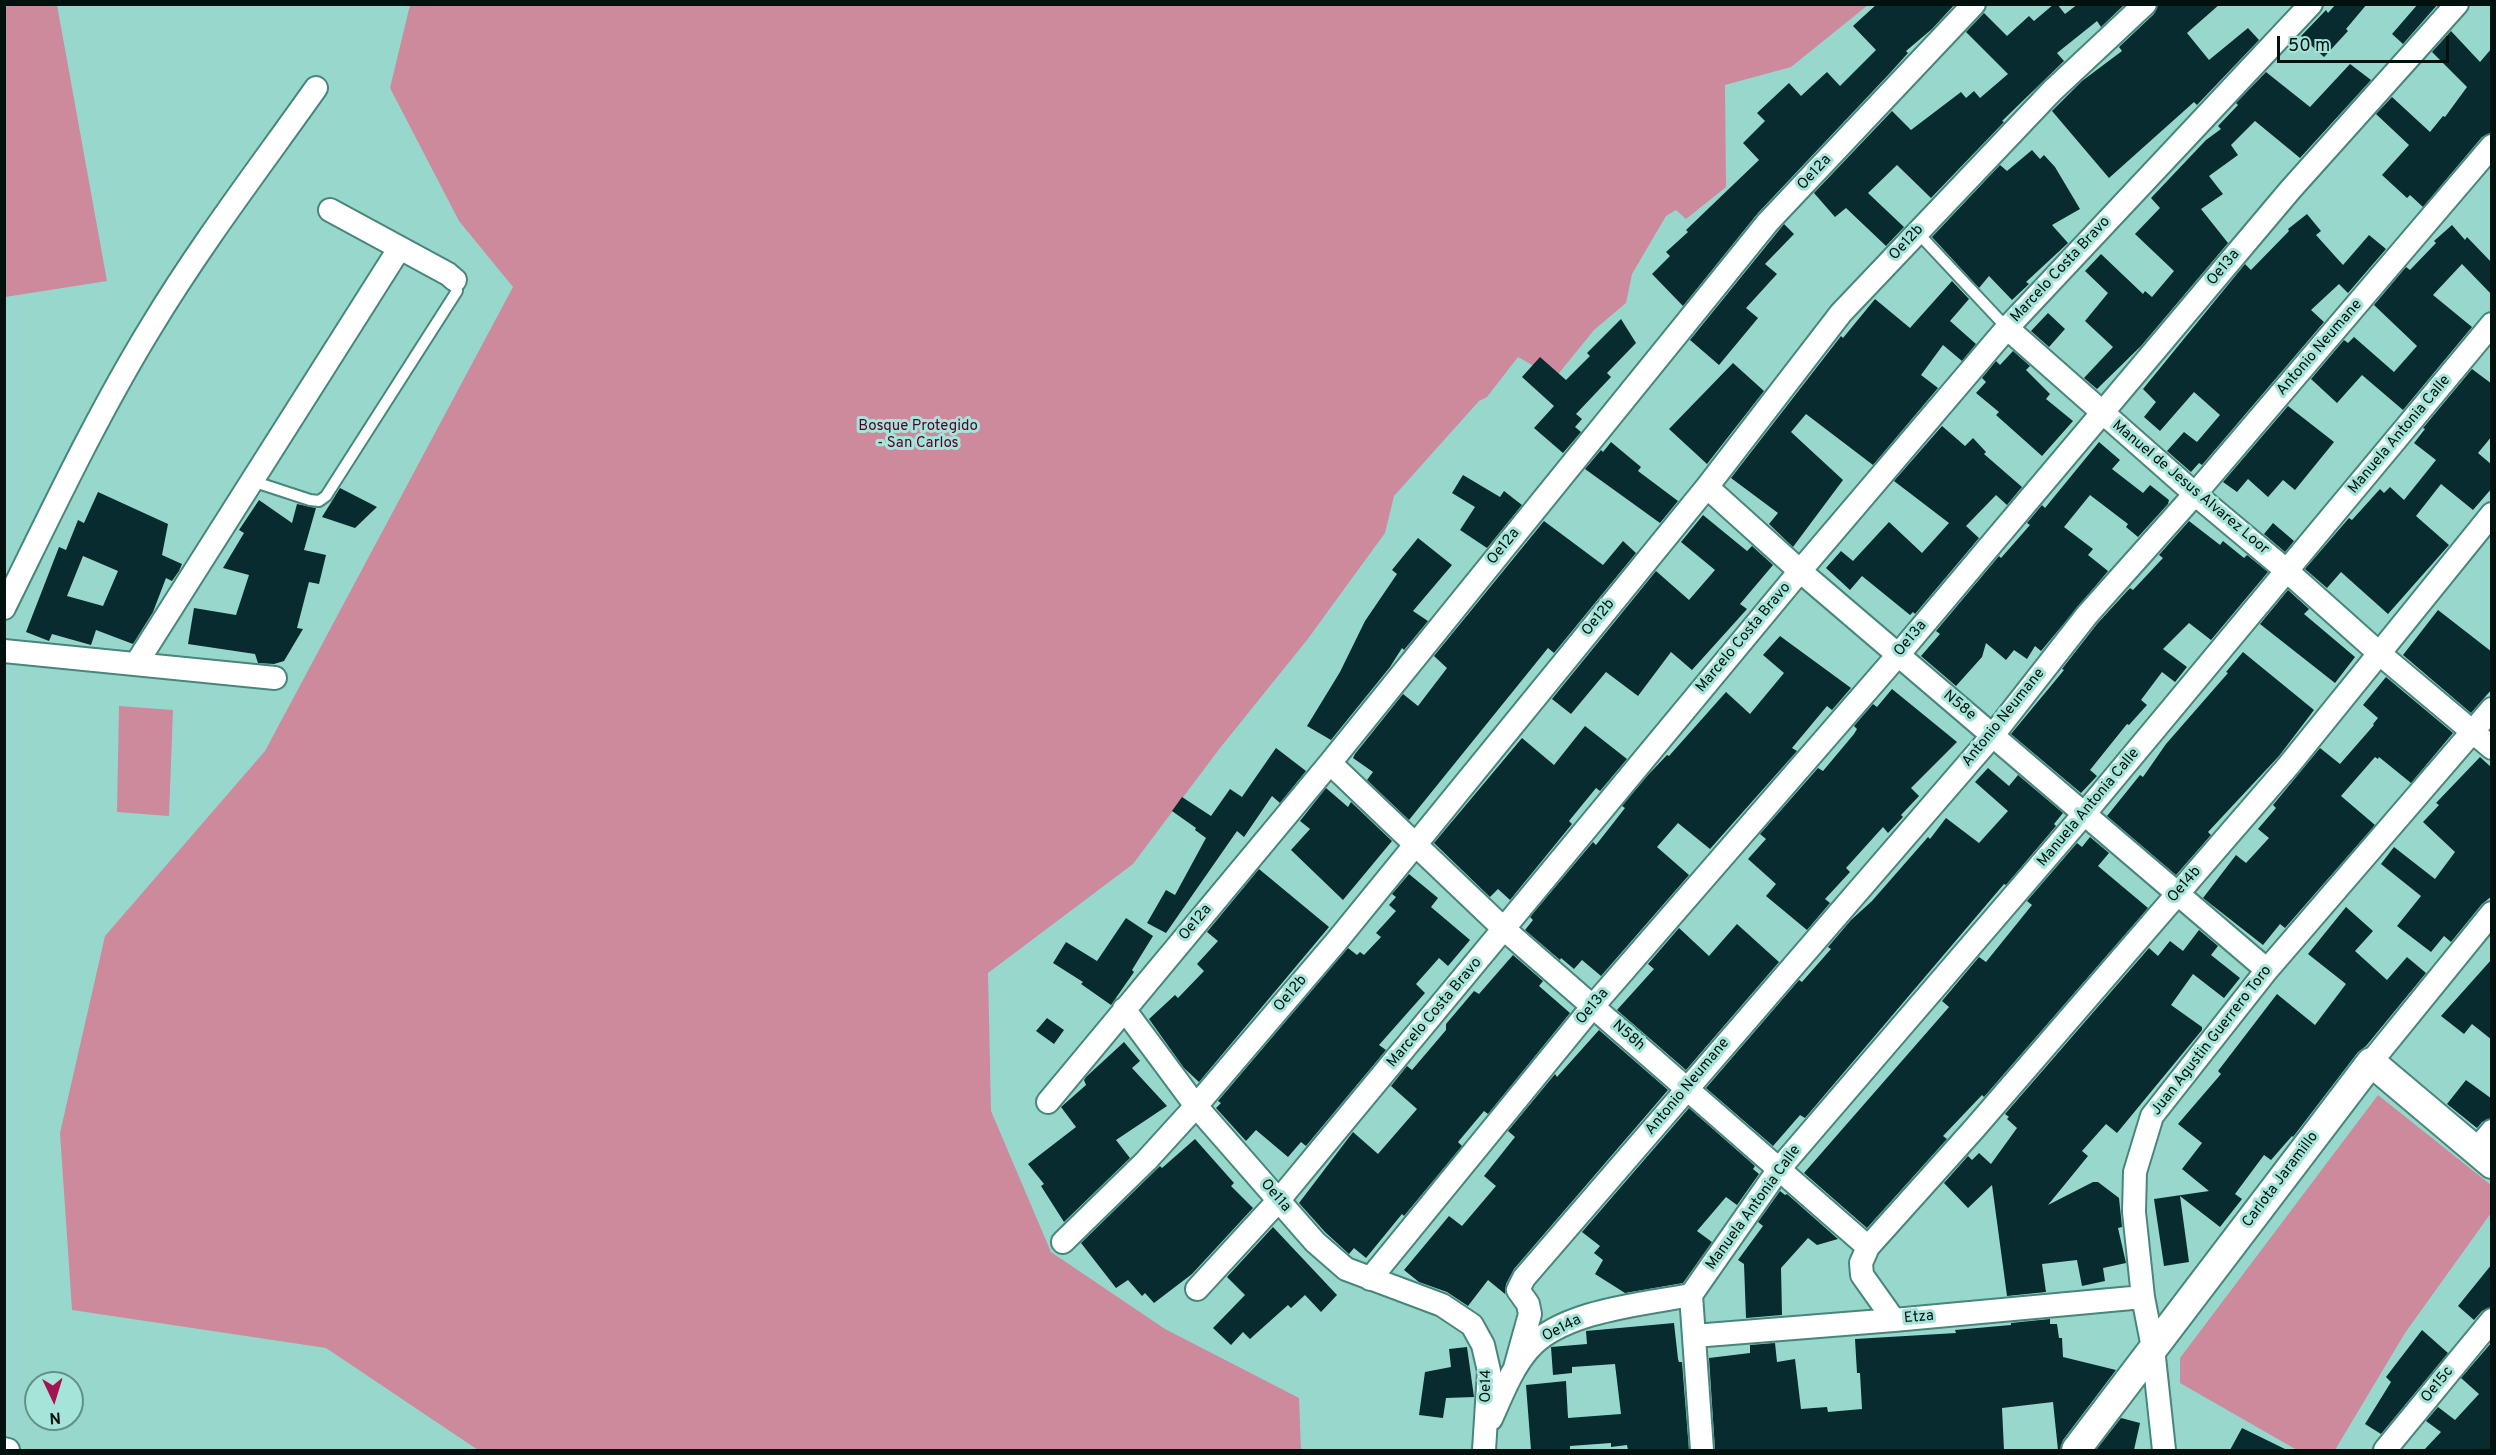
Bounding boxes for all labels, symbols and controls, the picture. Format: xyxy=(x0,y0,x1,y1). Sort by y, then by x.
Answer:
scale bar xyxy=(2280,24,2452,62)
text: 50 m xyxy=(2288,35,2330,58)
street label: Oe12a xyxy=(1794,152,1836,194)
street label: Marcelo Costa Bravo xyxy=(2007,214,2115,326)
street label: Oe12b xyxy=(1886,221,1928,265)
street label: Oe13a xyxy=(2204,246,2244,290)
street label: Antonio Neumane xyxy=(2273,296,2367,400)
street label: Manuela Antonia Calle xyxy=(2345,372,2455,498)
street label: Manuel de Jesus Alvarez Loor xyxy=(2108,417,2272,559)
park label: Bosque Protegido - San Carlos xyxy=(858,418,978,453)
street label: Oe12a xyxy=(1484,525,1524,569)
street label: Marcelo Costa Bravo xyxy=(1693,579,1795,697)
street label: Oe12b xyxy=(1579,596,1619,640)
street label: Oe13a xyxy=(1891,617,1931,661)
street label: Antonio Neumane xyxy=(1959,665,2049,771)
street label: N58e xyxy=(1939,687,1979,725)
street label: Manuela Antonia Calle xyxy=(2034,745,2144,871)
street label: Oe14b xyxy=(2164,863,2206,907)
street label: Oe12a xyxy=(1176,901,1216,945)
street label: Marcelo Costa Bravo xyxy=(1384,954,1486,1072)
street label: Juan Agustin Guerrero Toro xyxy=(2148,963,2276,1119)
street label: Oe12b xyxy=(1271,972,1311,1016)
street label: Oe13a xyxy=(1573,985,1613,1029)
street label: N58h xyxy=(1608,1017,1648,1055)
street label: Antonio Neumane xyxy=(1642,1035,1734,1139)
street label: Carlota Jaramillo xyxy=(2239,1129,2323,1231)
street label: Manuela Antonia Calle xyxy=(1703,1142,1805,1274)
street label: Oe11a xyxy=(1256,1176,1294,1216)
street label: Etza xyxy=(1903,1308,1935,1328)
street label: Oe14a xyxy=(1539,1312,1585,1346)
street label: Oe15c xyxy=(2418,1363,2458,1407)
street label: Oe14 xyxy=(1478,1369,1496,1403)
north arrow xyxy=(24,1371,84,1431)
text: N xyxy=(49,1407,62,1427)

